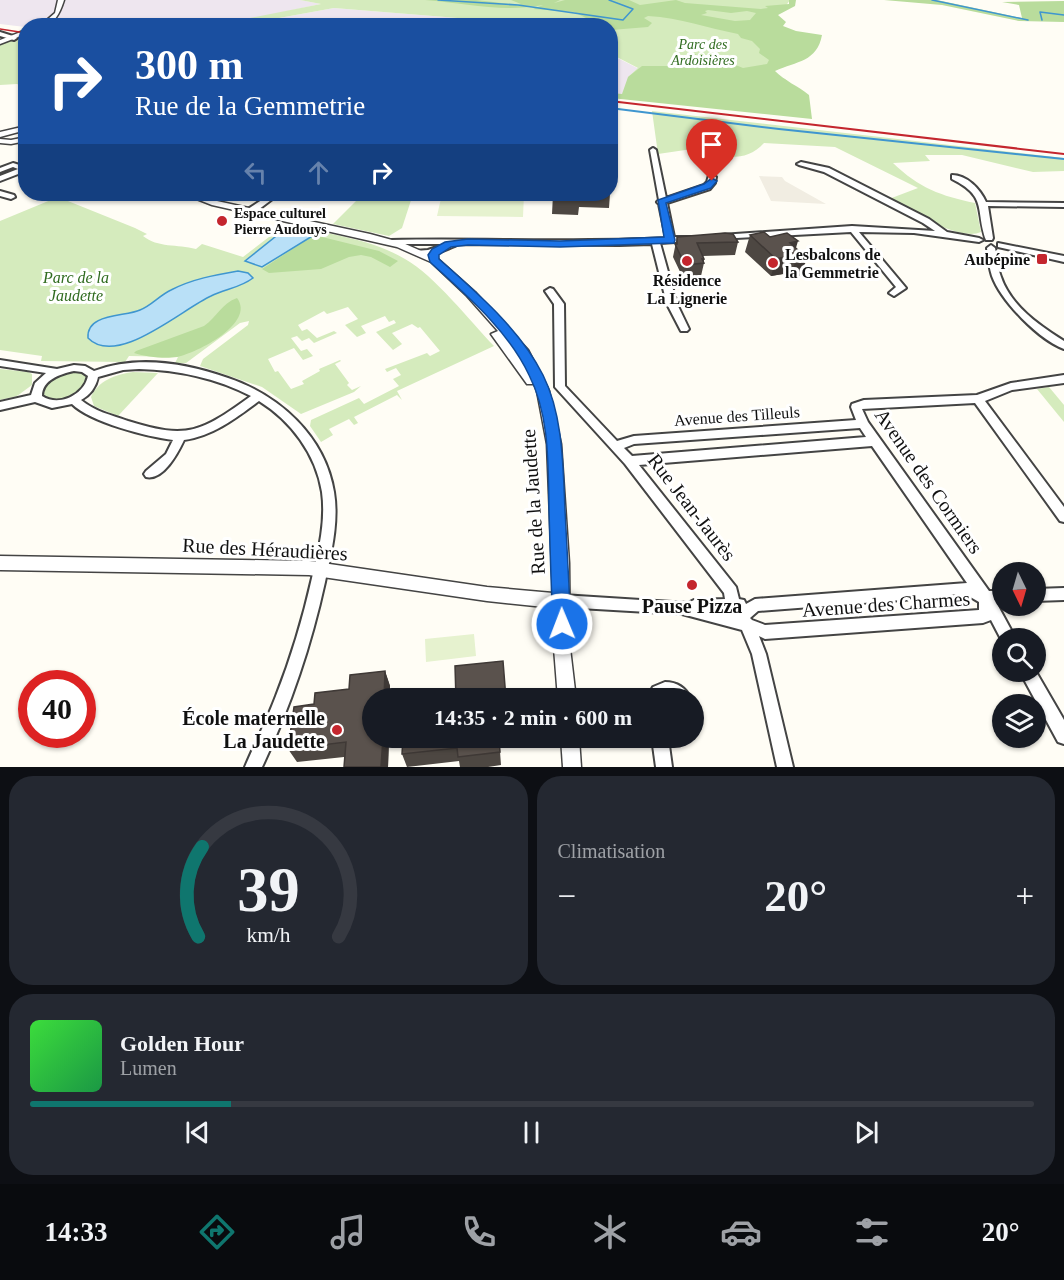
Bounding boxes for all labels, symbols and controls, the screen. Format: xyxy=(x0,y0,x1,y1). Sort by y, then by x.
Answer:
park label: Parc des Ardoisières xyxy=(670,37,735,68)
icon: right xyxy=(36,42,114,120)
text: 300 m xyxy=(135,42,244,88)
text: Rue de la Gemmetrie xyxy=(135,91,365,121)
pin xyxy=(686,119,737,181)
icon: arrive xyxy=(695,128,728,161)
icon: left xyxy=(239,156,272,189)
icon: ahead xyxy=(302,156,335,189)
icon: right xyxy=(365,156,398,189)
place label: Espace culturel Pierre Audouys xyxy=(234,206,327,237)
marker: Espace culturel Pierre Audouys xyxy=(215,214,229,228)
place label: Lesbalcons de la Gemmetrie xyxy=(785,246,881,281)
place label: Aubépine xyxy=(964,251,1030,269)
marker: Aubépine xyxy=(1035,252,1049,266)
marker: Résidence La Lignerie xyxy=(680,254,694,268)
marker: Lesbalcons de la Gemmetrie xyxy=(766,256,780,270)
park label: Parc de la Jaudette xyxy=(42,269,109,304)
place label: Résidence La Lignerie xyxy=(647,272,727,308)
street label: Avenue des Tilleuls xyxy=(674,403,800,429)
street label: Avenue des Cormiers xyxy=(871,404,987,558)
street label: Rue de la Jaudette xyxy=(517,428,549,576)
street label: Rue Jean-Jaurès xyxy=(643,449,741,565)
street label: Rue des Héraudières xyxy=(182,534,348,564)
north arrow xyxy=(992,562,1046,616)
map controls xyxy=(992,562,1046,748)
marker: Pause Pizza xyxy=(685,578,699,592)
street label: Avenue des Charmes xyxy=(801,587,971,621)
position arrow xyxy=(530,592,594,656)
place label: Pause Pizza xyxy=(642,595,742,617)
button: search xyxy=(992,628,1046,682)
speed limit sign: 40 xyxy=(18,670,96,748)
button: layers xyxy=(992,694,1046,748)
text: 14:35 · 2 min · 600 m xyxy=(434,705,632,730)
place label: École maternelle La Jaudette xyxy=(182,707,325,752)
marker: École maternelle La Jaudette xyxy=(330,723,344,737)
text: Climatisation xyxy=(558,840,665,862)
text: 39 xyxy=(237,855,299,924)
text: 20° xyxy=(764,871,827,921)
text: − xyxy=(558,878,576,914)
text: + xyxy=(1015,878,1034,914)
text: km/h xyxy=(246,924,291,948)
text: Golden Hour xyxy=(120,1031,244,1056)
text: Lumen xyxy=(120,1057,177,1079)
icon: previous xyxy=(181,1116,214,1149)
icon: pause xyxy=(515,1116,548,1149)
icon: next xyxy=(850,1116,883,1149)
icon: directions xyxy=(196,1211,238,1253)
icon: music xyxy=(327,1211,369,1253)
icon: phone xyxy=(458,1211,500,1253)
icon: climate xyxy=(589,1211,631,1253)
icon: car xyxy=(720,1211,762,1253)
icon: filters xyxy=(851,1211,893,1253)
text: 14:33 xyxy=(44,1217,107,1247)
text: 20° xyxy=(982,1217,1019,1247)

